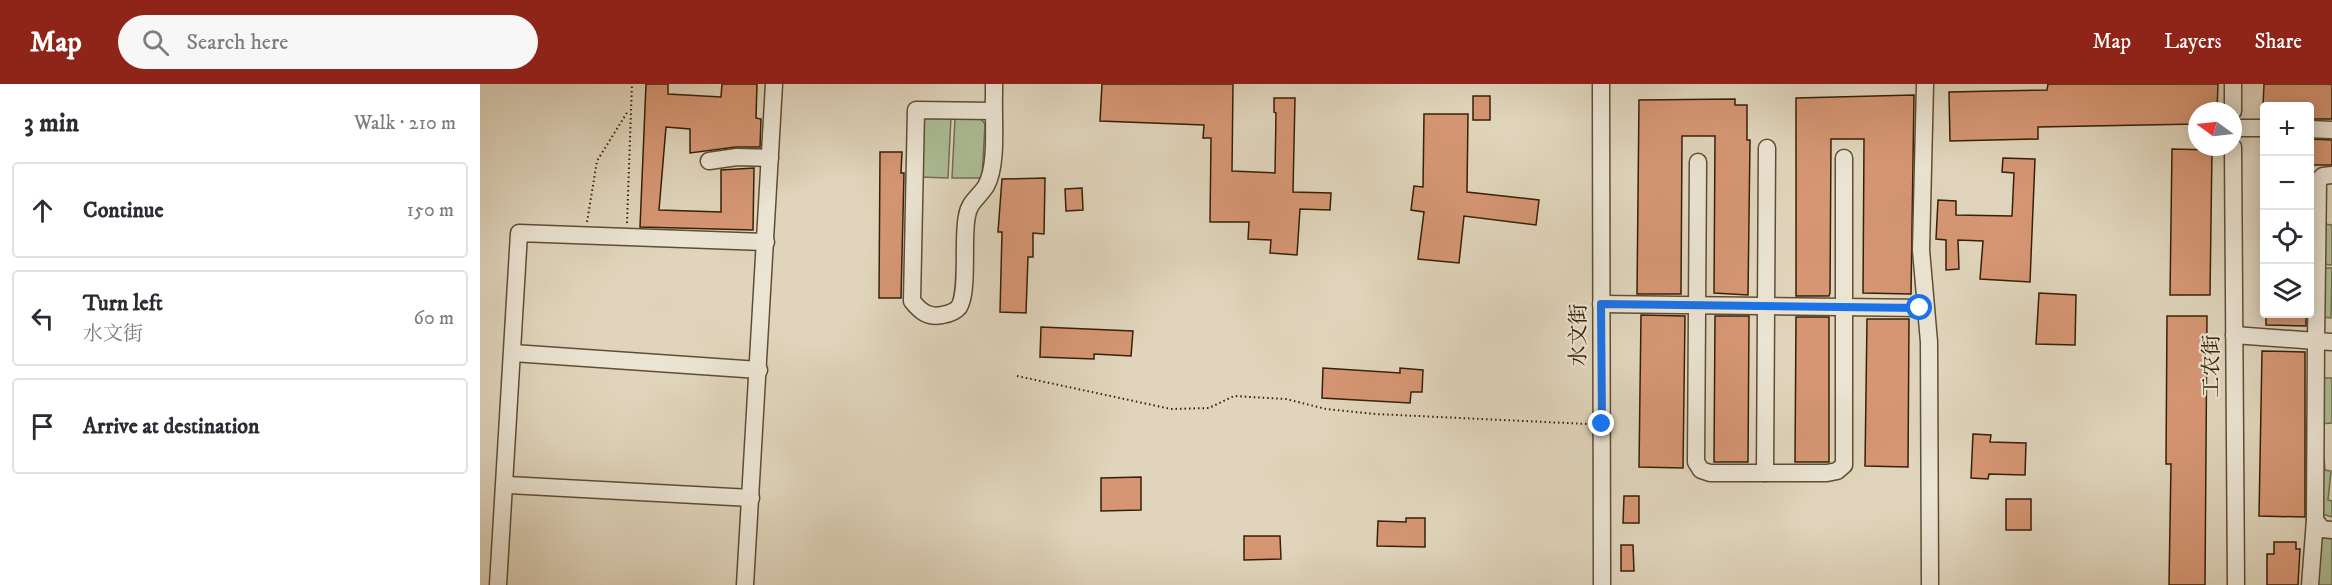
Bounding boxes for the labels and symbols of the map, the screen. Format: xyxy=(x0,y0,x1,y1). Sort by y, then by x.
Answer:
north arrow xyxy=(2188,102,2242,156)
route start xyxy=(1906,294,1932,320)
street label: 水文街 xyxy=(1566,304,1592,367)
street label: 工农街 xyxy=(2199,335,2225,398)
route end xyxy=(1588,410,1614,436)

